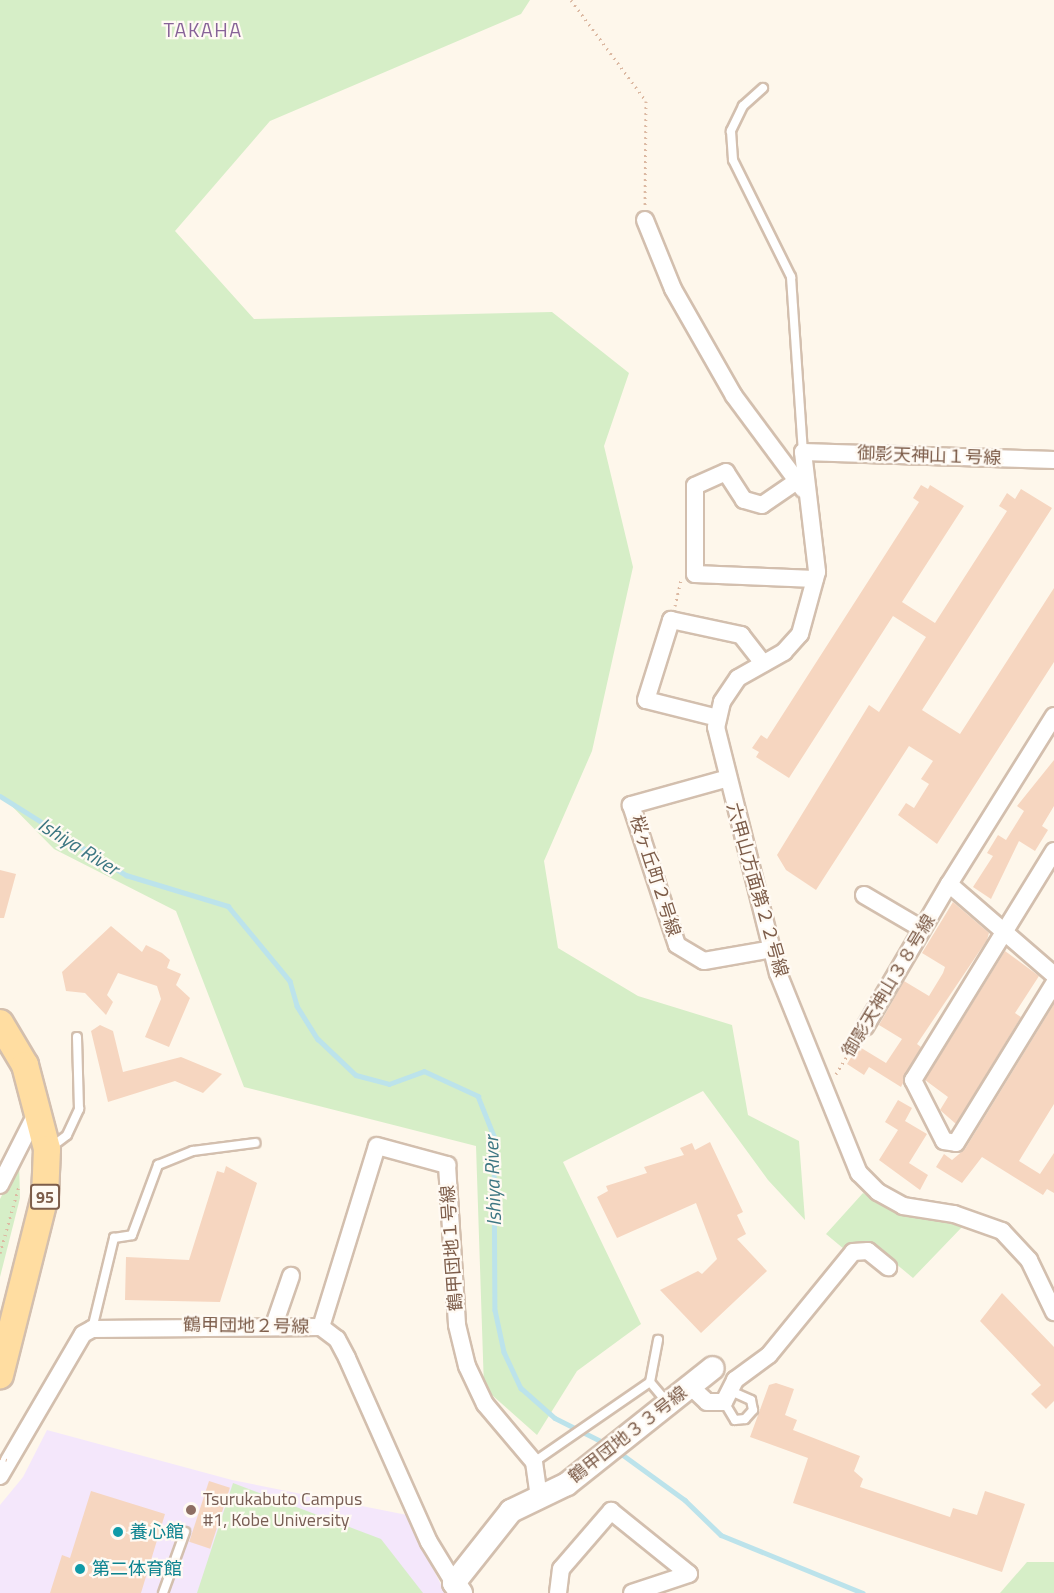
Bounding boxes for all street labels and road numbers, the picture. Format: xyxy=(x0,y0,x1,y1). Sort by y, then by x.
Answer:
street label: 御影天神山１号線 xyxy=(857,443,1001,469)
street label: 六甲山方面第２２号線 xyxy=(722,801,792,979)
street label: 桜ヶ丘町２号線 xyxy=(625,813,685,939)
street label: 御影天神山３８号線 xyxy=(838,911,940,1061)
road number: 95 xyxy=(30,1184,60,1210)
street label: 鶴甲団地１号線 xyxy=(437,1184,467,1312)
street label: 鶴甲団地２号線 xyxy=(183,1314,309,1338)
street label: 鶴甲団地３３号線 xyxy=(565,1382,691,1488)

